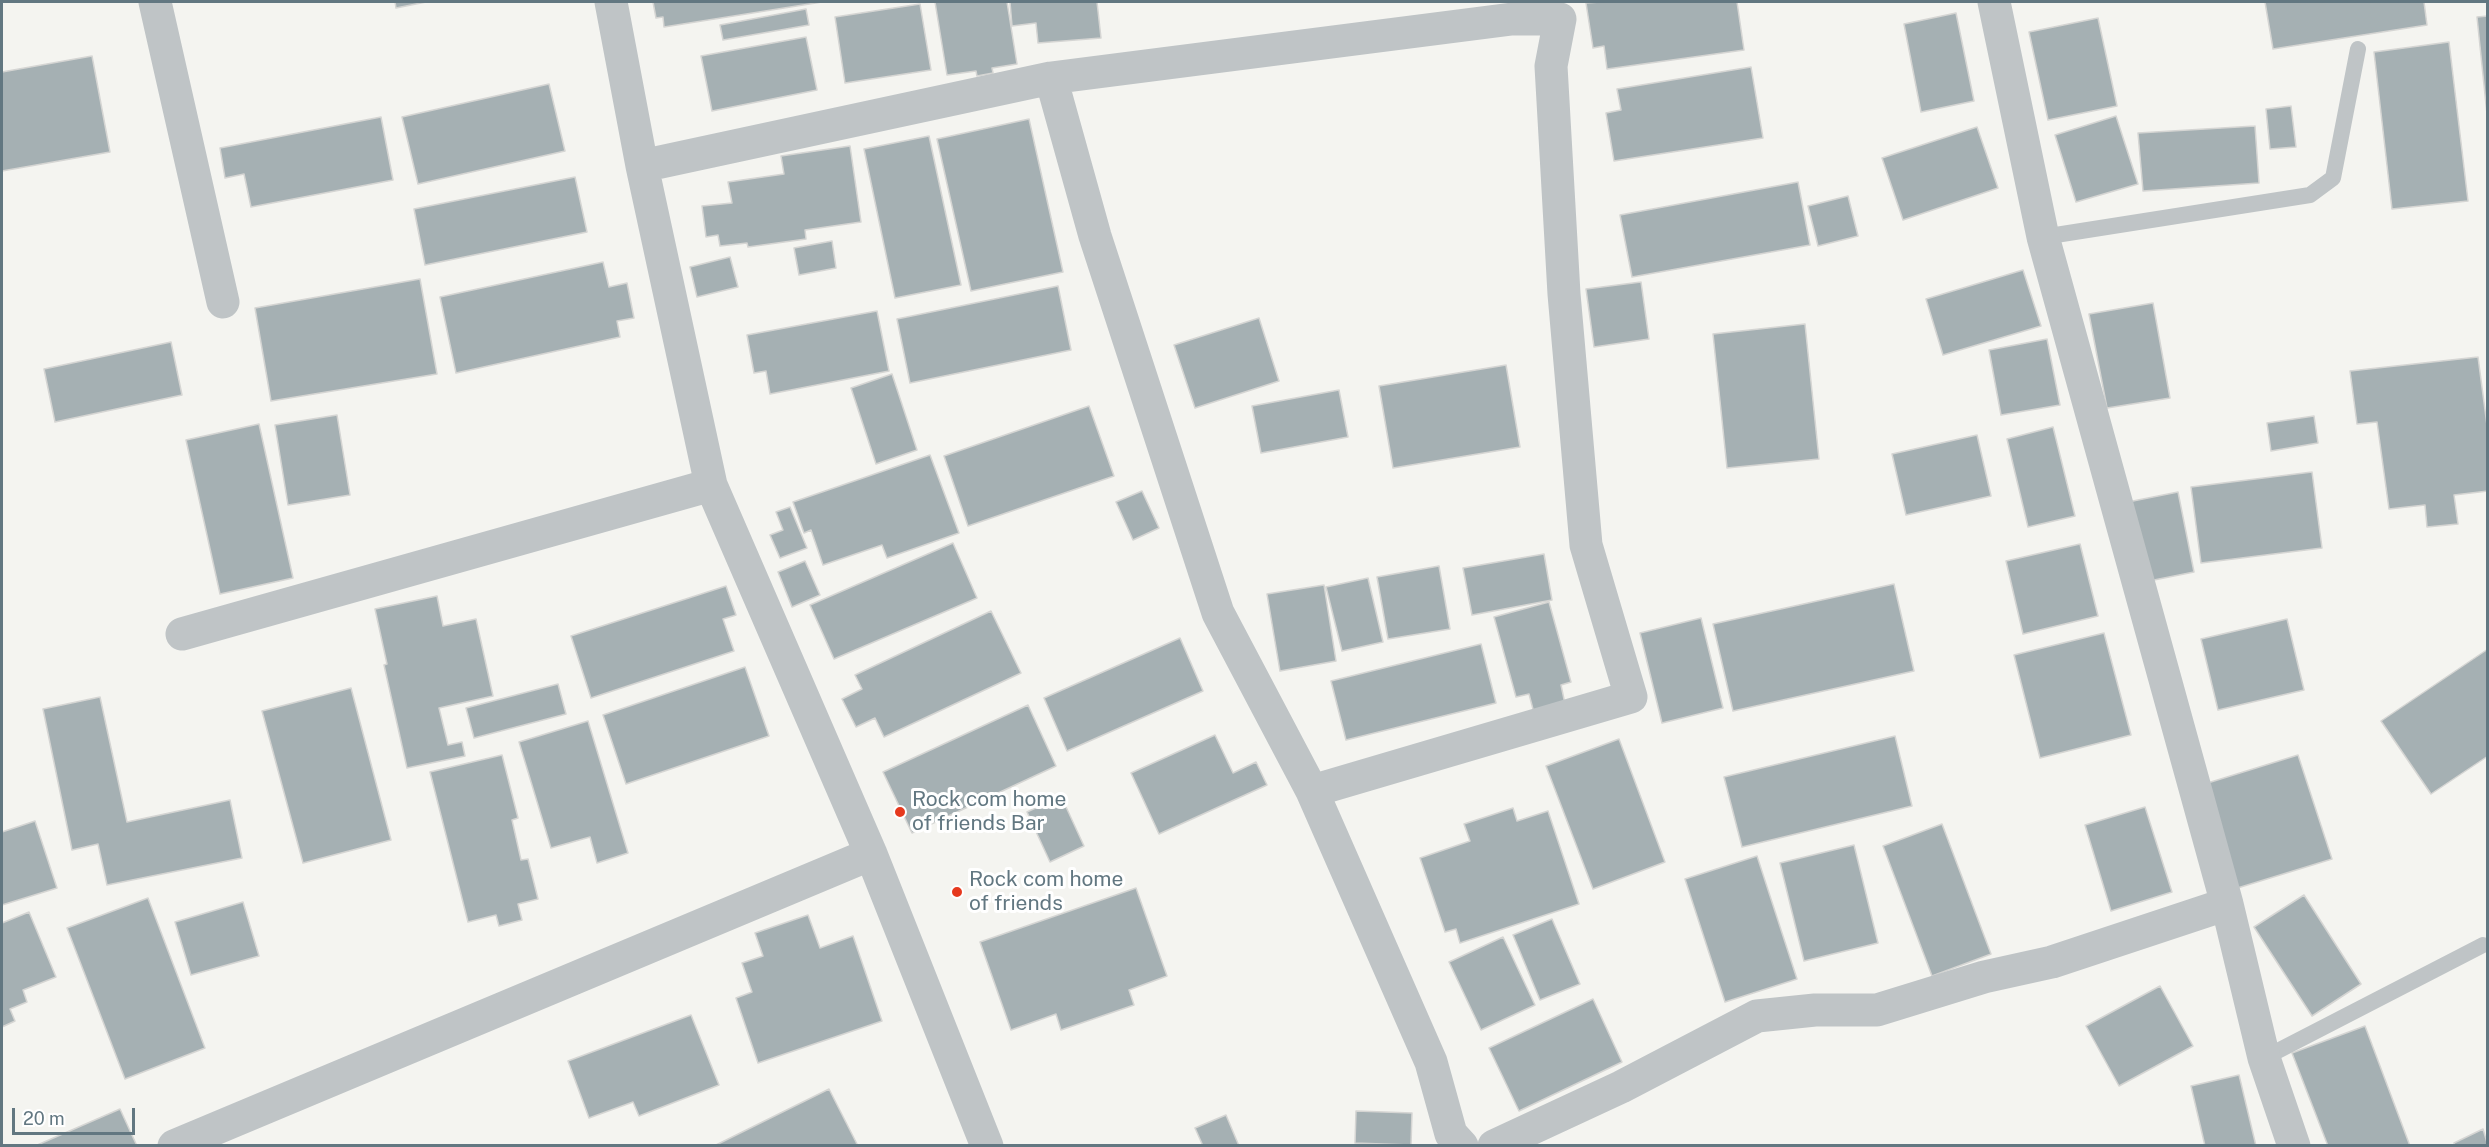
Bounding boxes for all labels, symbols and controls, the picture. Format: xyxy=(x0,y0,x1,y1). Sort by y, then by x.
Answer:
place label: Rock com home of friends Bar xyxy=(912,787,1066,837)
marker: Rock com home of friends Bar xyxy=(893,805,907,819)
place label: Rock com home of friends xyxy=(969,867,1123,917)
marker: Rock com home of friends xyxy=(950,885,964,899)
scale bar xyxy=(15,1096,138,1134)
text: 20 m xyxy=(23,1108,65,1129)

